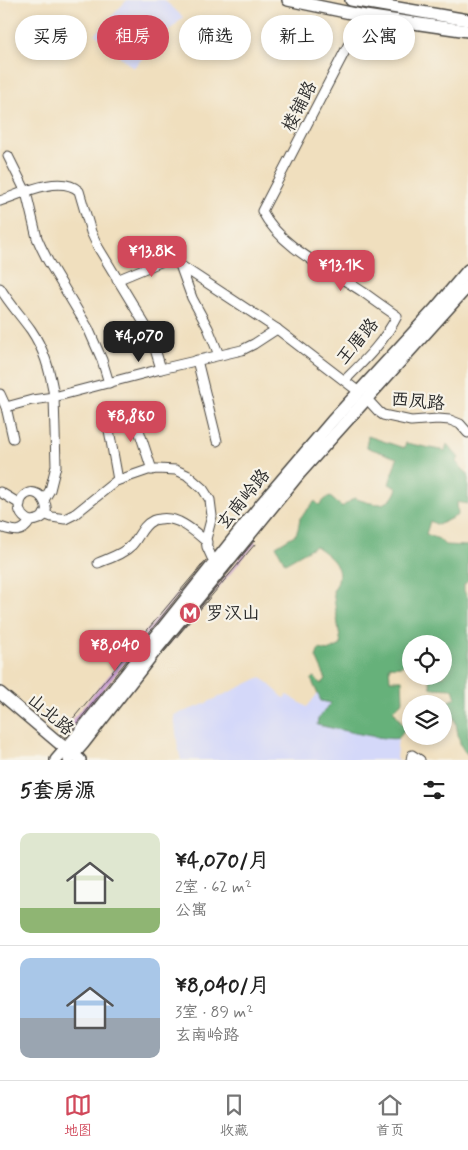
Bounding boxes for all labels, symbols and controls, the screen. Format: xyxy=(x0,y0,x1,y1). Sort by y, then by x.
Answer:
chip: 买房 xyxy=(15,15,87,60)
chip: 租房 xyxy=(97,15,169,60)
chip: 筛选 xyxy=(179,15,251,60)
chip: 新上 xyxy=(261,15,333,60)
chip: 公寓 xyxy=(343,15,415,60)
street label: 楼铺路 xyxy=(277,77,323,136)
pin: ¥13.8K xyxy=(111,236,193,278)
text: ¥13.8K xyxy=(129,241,175,262)
pin: ¥13.1K xyxy=(300,250,382,292)
text: ¥13.1K xyxy=(319,255,363,276)
street label: 王厝路 xyxy=(331,313,384,370)
pin: ¥4,070 xyxy=(98,320,180,363)
text: ¥4,070 xyxy=(114,326,164,347)
street label: 西凤路 xyxy=(390,388,446,416)
pin: ¥8,880 xyxy=(90,400,172,443)
text: ¥8,880 xyxy=(107,406,155,427)
street label: 玄南岭路 xyxy=(212,464,276,535)
metro station icon: 罗汉山 xyxy=(178,601,202,625)
place label: 罗汉山 xyxy=(206,602,260,626)
pin: ¥8,040 xyxy=(74,630,156,672)
text: ¥8,040 xyxy=(90,635,140,656)
map controls xyxy=(402,635,452,745)
button: locate xyxy=(402,635,452,685)
street label: 山北路 xyxy=(22,688,79,741)
button: layers xyxy=(402,695,452,745)
icon: filters xyxy=(420,776,448,804)
text: 5套房源 xyxy=(20,777,96,805)
text: ¥4,070/月 xyxy=(175,847,270,875)
icon: home xyxy=(60,853,120,913)
text: 2室 · 62 m² xyxy=(175,877,252,898)
text: 公寓 xyxy=(175,900,207,921)
text: ¥8,040/月 xyxy=(175,972,270,1000)
icon: home xyxy=(60,978,120,1038)
text: 3室 · 89 m² xyxy=(175,1002,253,1023)
text: 玄南岭路 xyxy=(175,1025,239,1046)
tab: 地图 xyxy=(64,1091,92,1140)
tab: 收藏 xyxy=(220,1091,248,1140)
tab: 首页 xyxy=(376,1091,404,1140)

